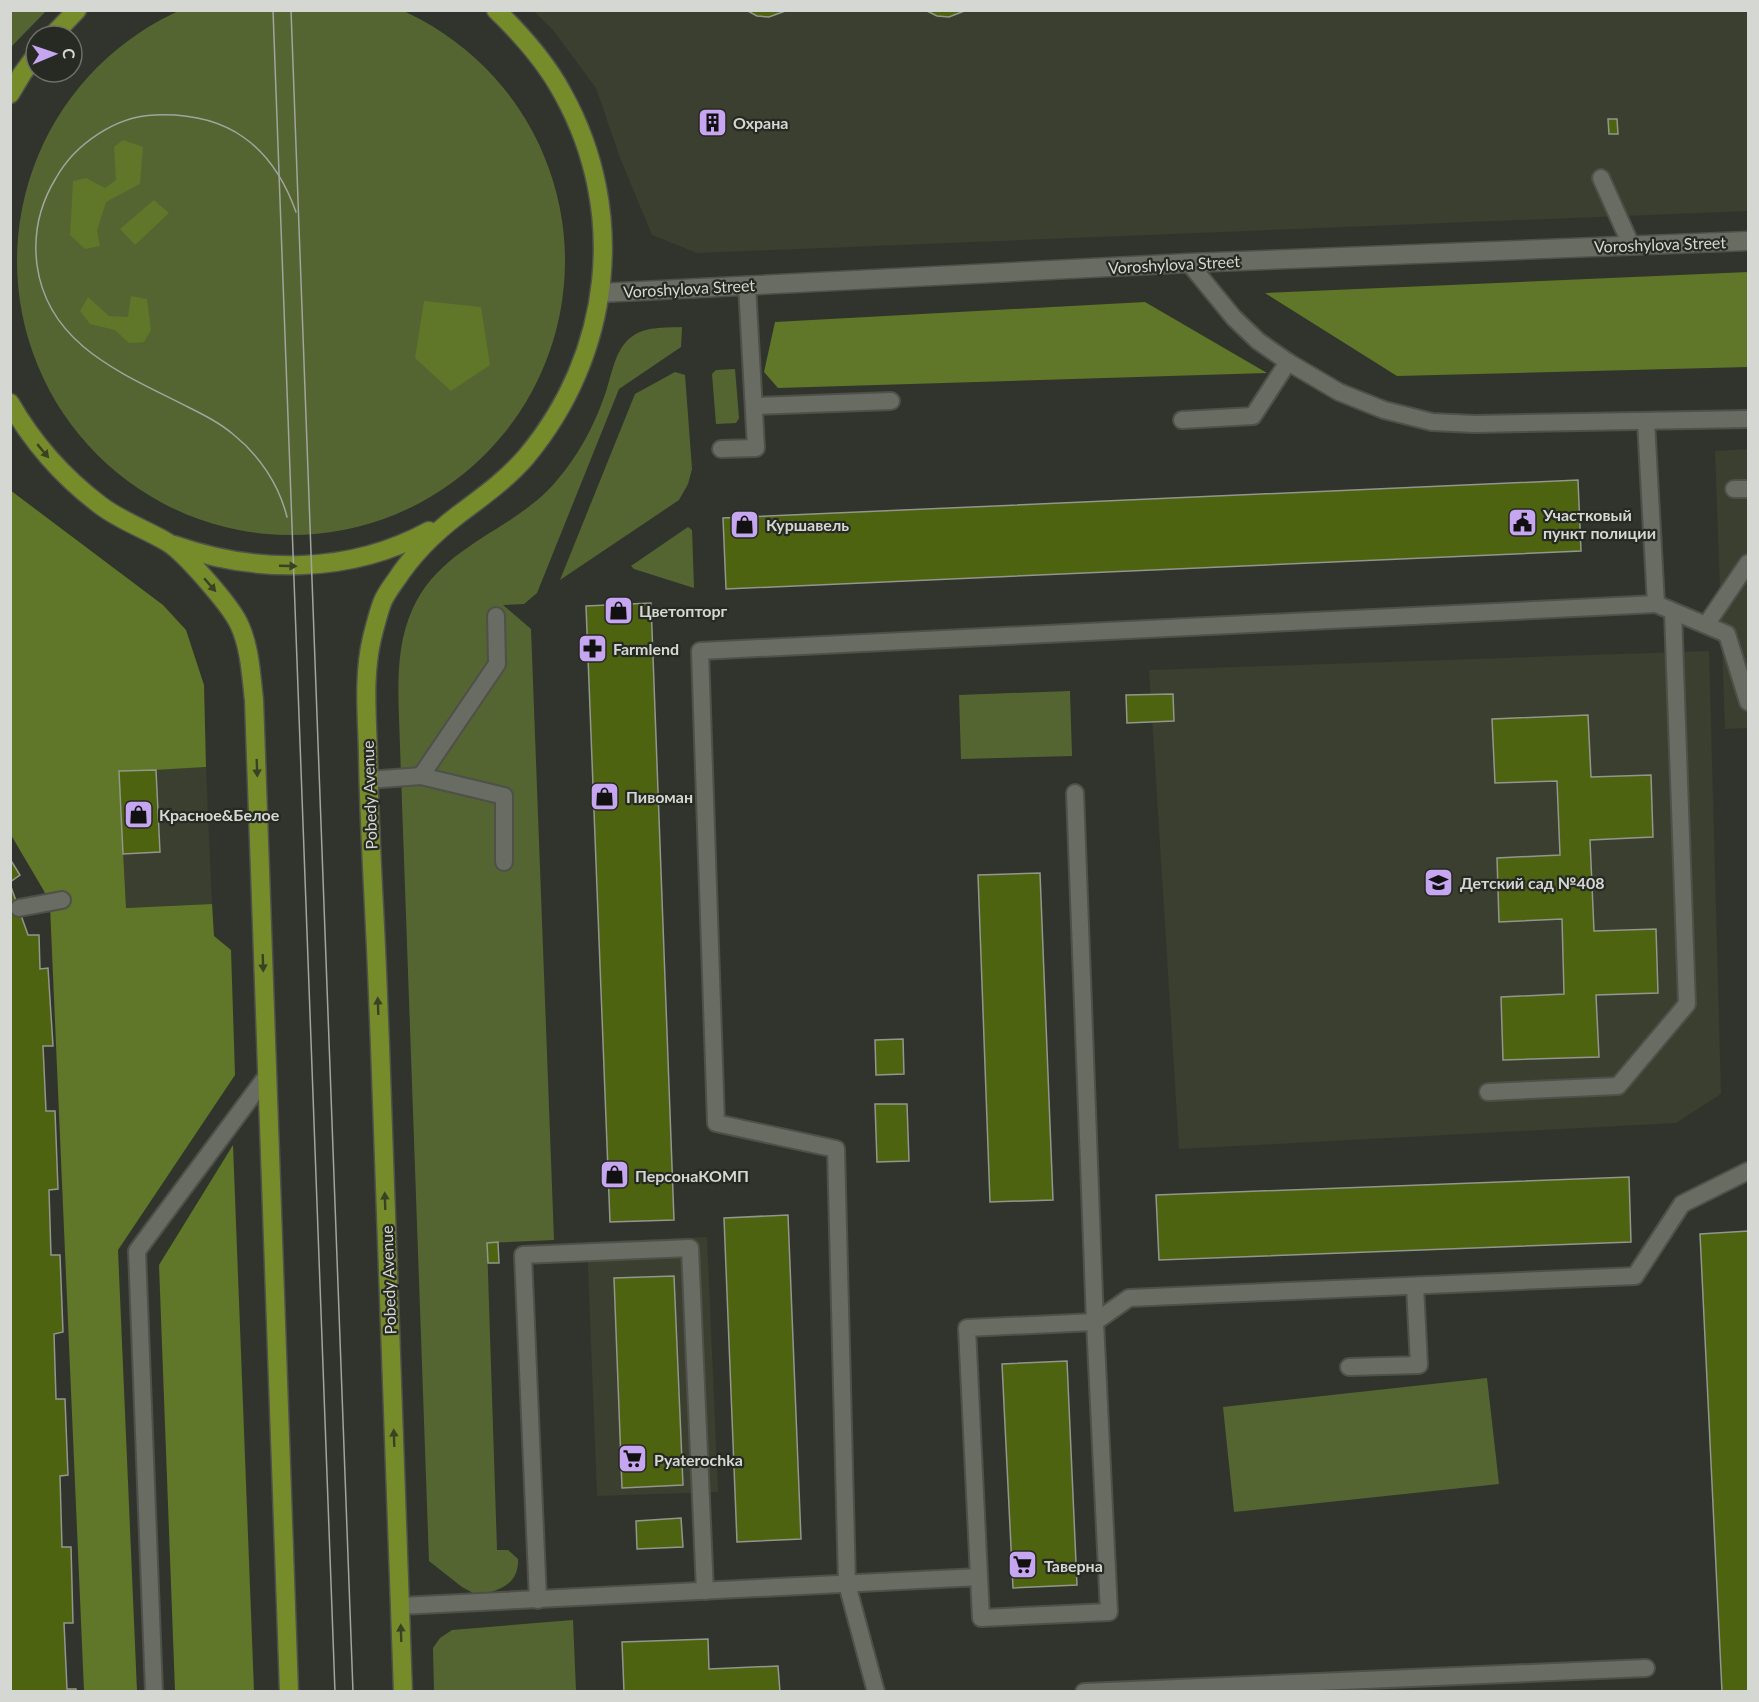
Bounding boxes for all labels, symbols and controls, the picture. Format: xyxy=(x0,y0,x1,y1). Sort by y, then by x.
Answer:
north arrow xyxy=(24,24,84,84)
text: С xyxy=(60,48,79,59)
building icon: Охрана xyxy=(696,106,728,138)
place label: Охрана xyxy=(733,113,788,132)
street label: Voroshylova Street xyxy=(1594,232,1727,256)
street label: Voroshylova Street xyxy=(1108,251,1241,277)
street label: Voroshylova Street xyxy=(623,275,756,301)
one-way arrow xyxy=(37,443,50,459)
place label: Участковый пункт полиции xyxy=(1542,505,1656,542)
public building icon: Участковый пункт полиции xyxy=(1506,507,1538,539)
shop icon: Куршавель xyxy=(729,508,761,540)
place label: Куршавель xyxy=(766,515,849,534)
one-way arrow xyxy=(279,561,298,571)
one-way arrow xyxy=(203,577,216,592)
shop icon: Цветопторг xyxy=(602,594,634,626)
place label: Цветопторг xyxy=(639,601,728,620)
pharmacy icon: Farmlend xyxy=(576,632,608,664)
place label: Farmlend xyxy=(613,639,679,658)
street label: Pobedy Avenue xyxy=(358,740,380,850)
one-way arrow xyxy=(252,759,261,778)
shop icon: Пивоман xyxy=(589,780,621,812)
place label: Пивоман xyxy=(626,787,693,806)
shop icon: Красное&Белое xyxy=(122,798,154,830)
place label: Красное&Белое xyxy=(159,805,280,824)
school or university icon: Детский сад №408 xyxy=(1423,866,1455,898)
place label: Детский сад №408 xyxy=(1460,873,1604,892)
one-way arrow xyxy=(258,954,268,973)
one-way arrow xyxy=(374,997,383,1016)
shop icon: ПерсонаКОМП xyxy=(598,1159,630,1191)
place label: ПерсонаКОМП xyxy=(635,1166,749,1185)
one-way arrow xyxy=(381,1192,390,1211)
street label: Pobedy Avenue xyxy=(377,1225,399,1335)
one-way arrow xyxy=(389,1429,398,1448)
supermarket icon: Pyaterochka xyxy=(617,1443,649,1475)
place label: Pyaterochka xyxy=(654,1450,743,1469)
supermarket icon: Таверна xyxy=(1007,1549,1039,1581)
place label: Таверна xyxy=(1044,1556,1103,1575)
one-way arrow xyxy=(396,1624,405,1643)

